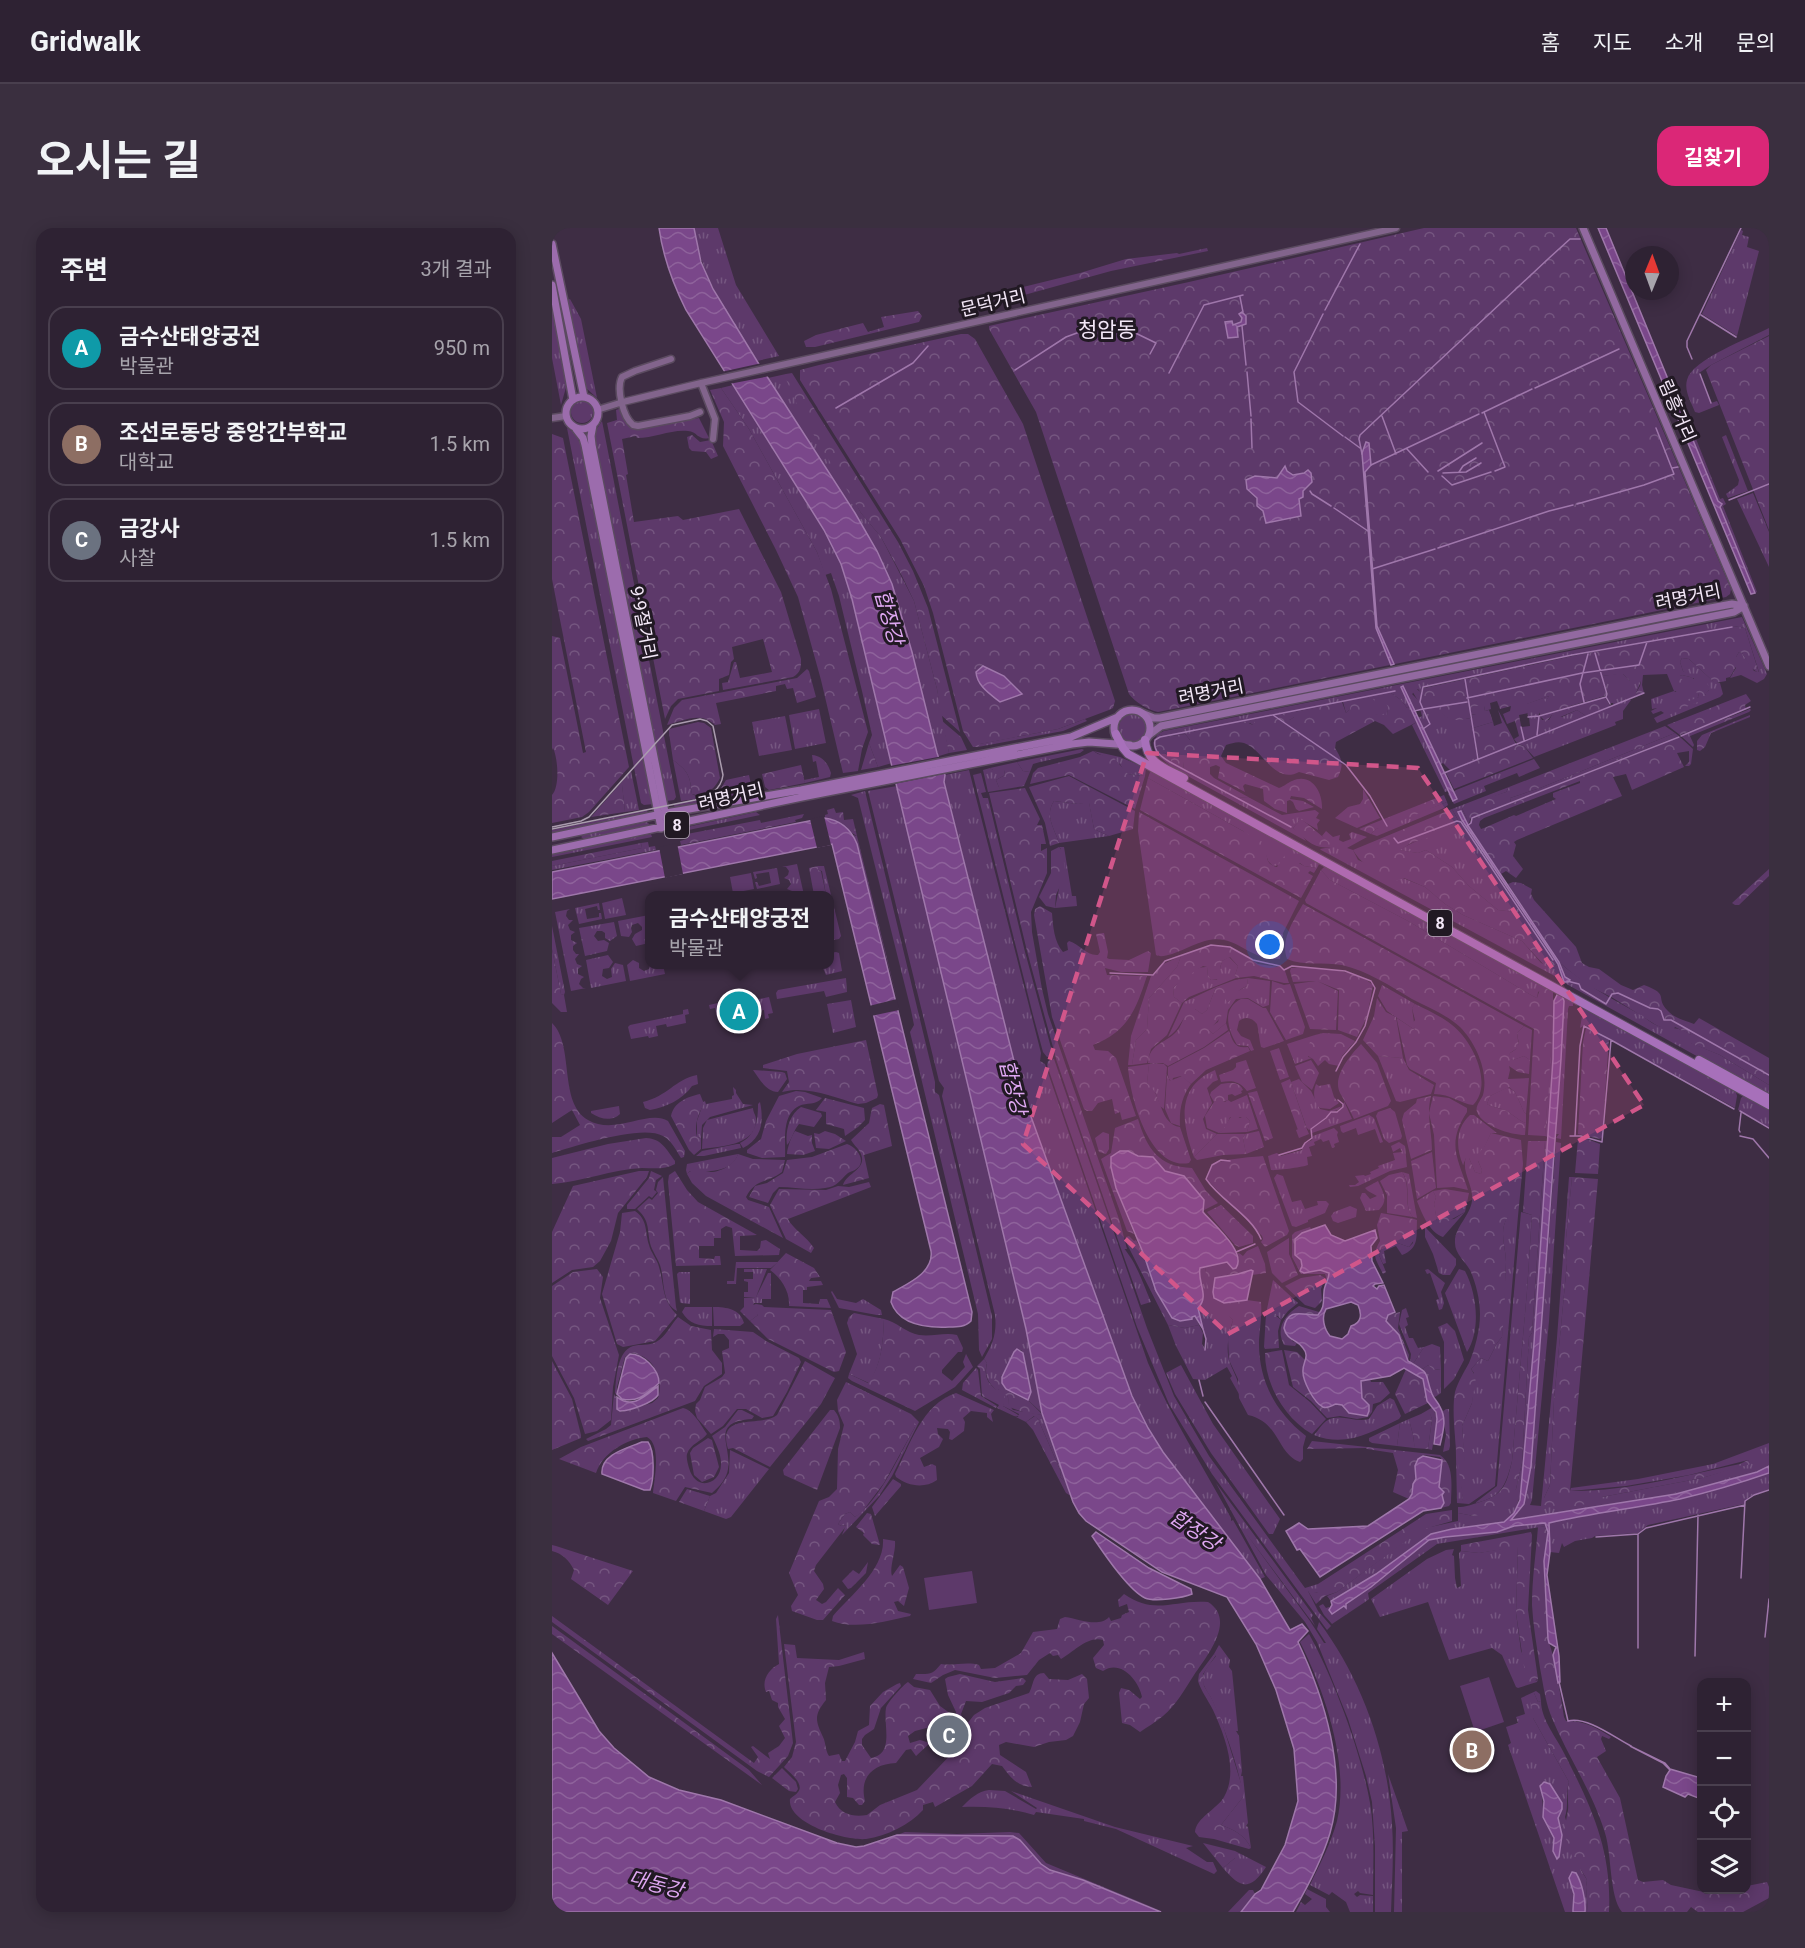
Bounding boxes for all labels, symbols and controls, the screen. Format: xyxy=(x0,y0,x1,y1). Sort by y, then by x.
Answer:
text: Gridwalk xyxy=(30,25,140,58)
text: 홈 xyxy=(1541,31,1560,55)
text: 지도 xyxy=(1593,31,1632,55)
text: 소개 xyxy=(1665,31,1703,55)
text: 문의 xyxy=(1736,31,1775,55)
button: 길찾기 xyxy=(1657,126,1769,186)
text: 오시는 길 xyxy=(36,136,201,185)
north arrow xyxy=(1625,246,1679,300)
text: 주변 xyxy=(60,255,108,285)
text: 3개 결과 xyxy=(421,257,492,281)
street label: 문덕거리 xyxy=(958,285,1028,320)
district label: 청암동 xyxy=(1078,318,1136,342)
text: 금수산태양궁전 xyxy=(119,324,261,349)
text: A xyxy=(75,336,88,360)
text: 950 m xyxy=(434,336,490,360)
text: 박물관 xyxy=(119,354,174,378)
street label: 림흥거리 xyxy=(1655,376,1700,445)
text: 조선로동당 중앙간부학교 xyxy=(119,420,347,445)
text: B xyxy=(75,432,88,456)
text: 1.5 km xyxy=(430,432,490,456)
text: 대학교 xyxy=(119,450,174,474)
text: 금강사 xyxy=(119,516,180,541)
text: C xyxy=(75,528,88,552)
text: 1.5 km xyxy=(430,528,490,552)
text: 사찰 xyxy=(119,546,156,570)
street label: 려명거리 xyxy=(1653,580,1722,613)
street label: 9·9절거리 xyxy=(626,584,661,662)
water label: 합장강 xyxy=(870,587,909,649)
street label: 려명거리 xyxy=(1176,675,1245,708)
street label: 려명거리 xyxy=(696,779,766,814)
road number: 8 xyxy=(665,812,689,838)
popup xyxy=(645,891,834,969)
text: 금수산태양궁전 xyxy=(669,906,810,931)
road number: 8 xyxy=(1428,910,1452,936)
your location xyxy=(1255,930,1284,959)
text: 박물관 xyxy=(669,936,724,960)
pin: A xyxy=(720,988,759,1034)
water label: 합장강 xyxy=(995,1057,1032,1119)
water label: 합장강 xyxy=(1165,1505,1227,1557)
map controls xyxy=(1697,1678,1751,1894)
button: + xyxy=(1697,1678,1751,1732)
pin: C xyxy=(930,1712,968,1758)
pin: B xyxy=(1452,1728,1492,1772)
button: − xyxy=(1697,1732,1751,1786)
button: locate xyxy=(1697,1786,1751,1840)
button: layers xyxy=(1697,1840,1751,1894)
water label: 대동강 xyxy=(626,1865,688,1903)

